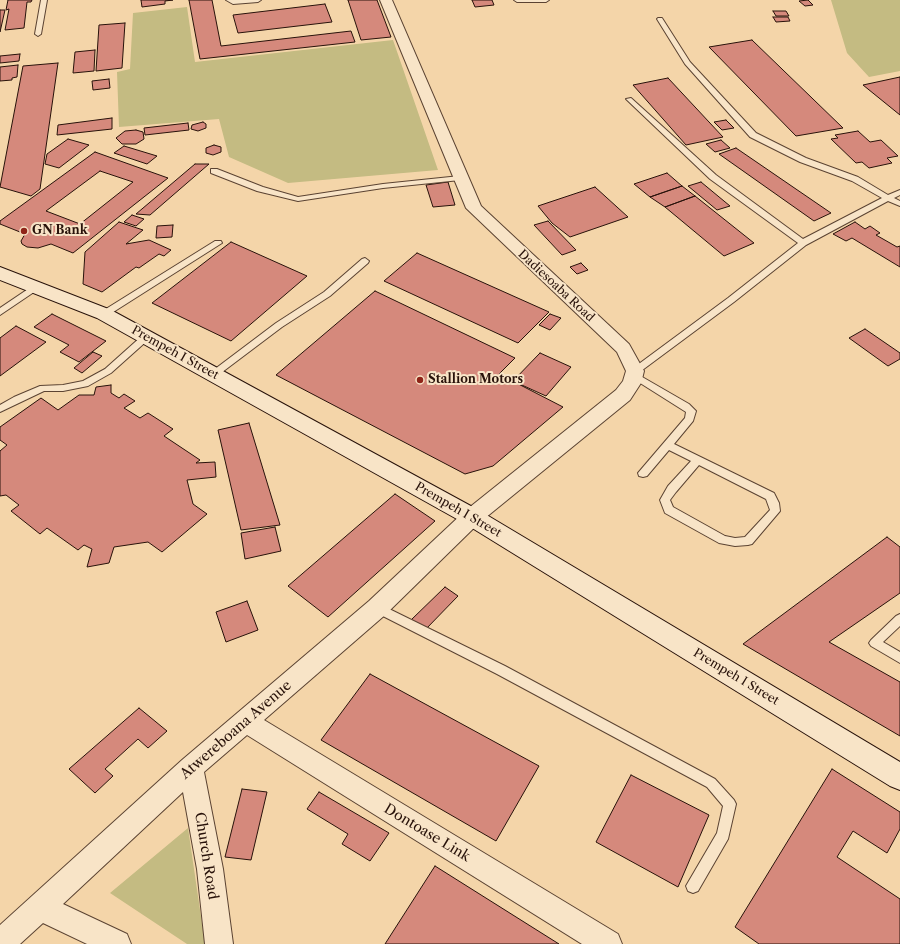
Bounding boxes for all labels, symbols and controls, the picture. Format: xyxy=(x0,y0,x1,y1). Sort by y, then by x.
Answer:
place label: GN Bank xyxy=(32,224,88,238)
marker: GN Bank xyxy=(19,226,29,236)
street label: Dadiesoaba Road xyxy=(515,247,597,325)
street label: Prempeh I Street xyxy=(129,323,221,383)
place label: Stallion Motors xyxy=(428,373,523,387)
marker: Stallion Motors xyxy=(415,375,425,385)
street label: Prempeh I Street xyxy=(412,479,504,541)
street label: Prempeh I Street xyxy=(691,646,781,708)
street label: Atwereboana Avenue xyxy=(177,677,295,783)
street label: Dontoase Link xyxy=(381,801,473,865)
street label: Church Road xyxy=(191,811,221,901)

